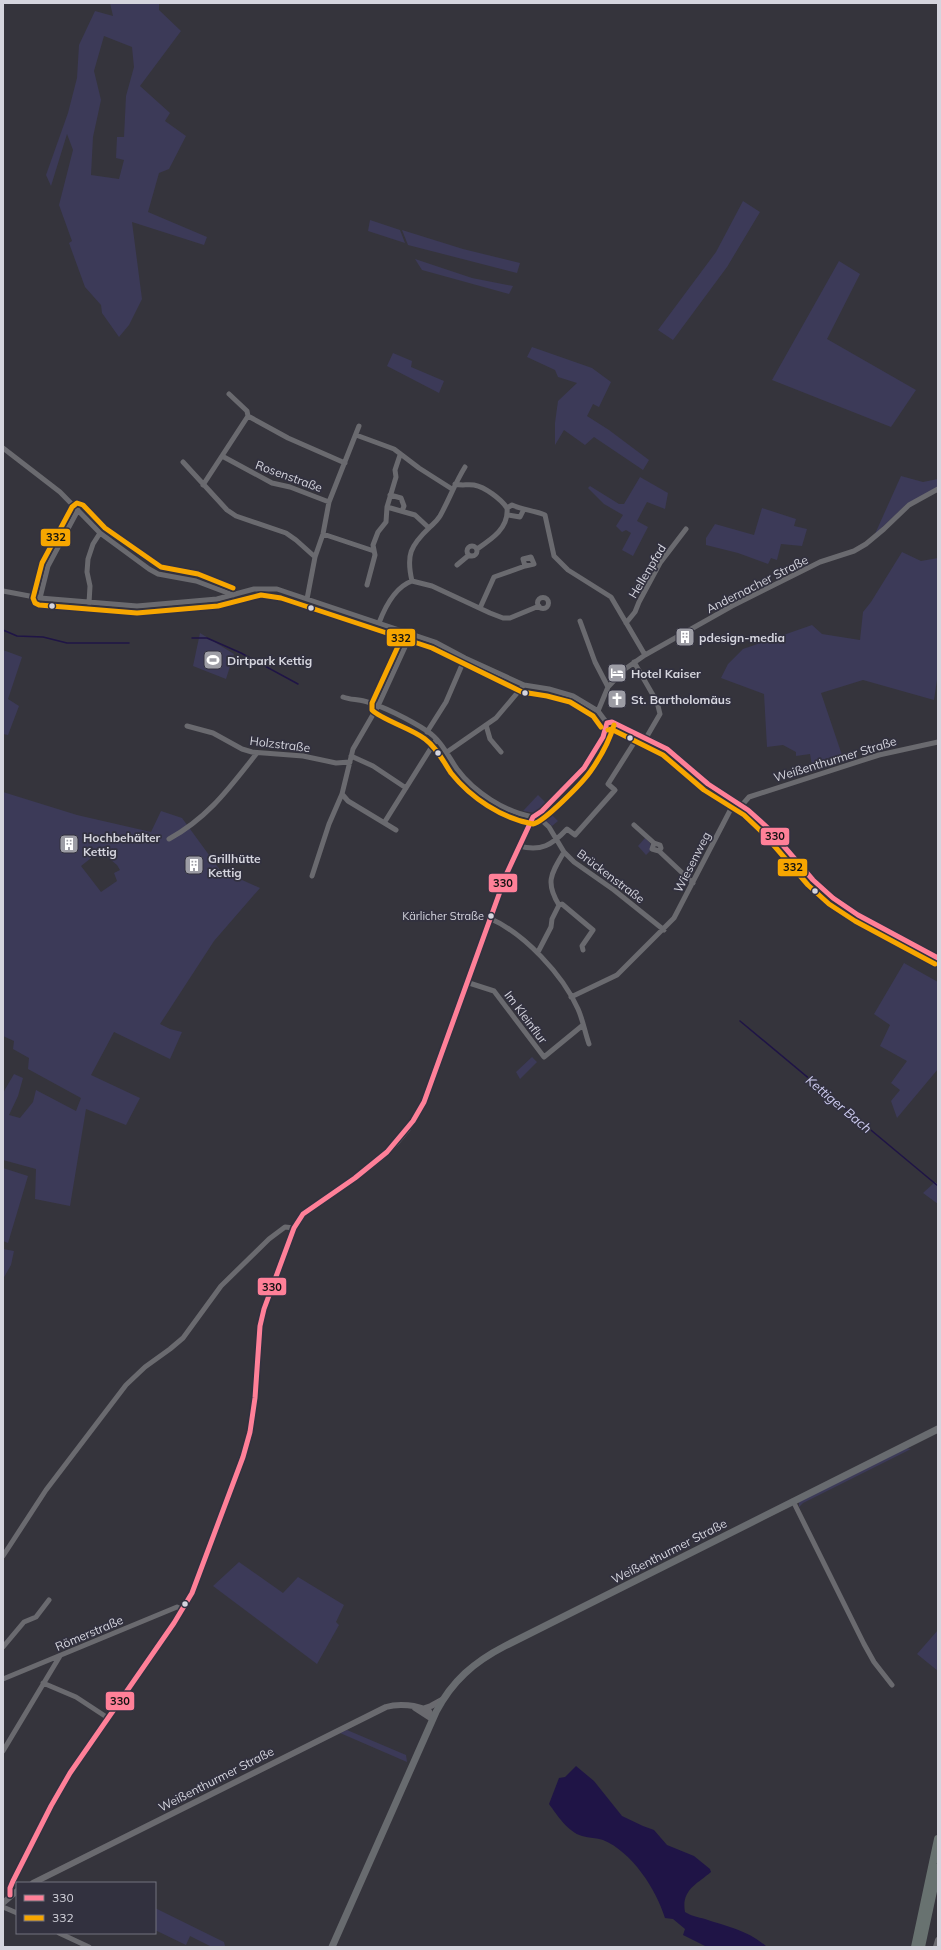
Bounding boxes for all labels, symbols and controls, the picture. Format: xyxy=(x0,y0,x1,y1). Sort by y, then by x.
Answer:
street label: Rosenstraße xyxy=(253,457,325,495)
line badge: 332 xyxy=(40,528,71,547)
text: 332 xyxy=(46,530,66,544)
street label: Hellenpfad xyxy=(625,541,669,601)
street label: Andernacher Straße xyxy=(703,552,811,616)
unlabelled marker xyxy=(47,601,57,611)
unlabelled marker xyxy=(306,603,316,613)
building icon: pdesign-media xyxy=(674,626,696,648)
line badge: 332 xyxy=(386,628,416,647)
place label: pdesign-media xyxy=(699,630,785,645)
text: 332 xyxy=(391,631,411,645)
sports icon: Dirtpark Kettig xyxy=(202,649,224,671)
place label: Dirtpark Kettig xyxy=(227,653,312,668)
hotel icon: Hotel Kaiser xyxy=(606,662,628,684)
place label: Hotel Kaiser xyxy=(631,666,701,681)
unlabelled marker xyxy=(520,688,530,698)
church icon: St. Bartholomäus xyxy=(606,688,628,710)
place label: St. Bartholomäus xyxy=(631,692,731,707)
street label: Holzstraße xyxy=(249,733,311,755)
unlabelled marker xyxy=(625,733,635,743)
street label: Weißenthurmer Straße xyxy=(772,733,898,785)
unlabelled marker xyxy=(433,748,443,758)
line badge: 330 xyxy=(760,827,790,846)
street label: Wiesenweg xyxy=(670,829,714,895)
text: 330 xyxy=(765,829,785,843)
place label: Hochbehälter Kettig xyxy=(83,830,161,859)
building icon: Hochbehälter Kettig xyxy=(58,833,80,855)
street label: Brückenstraße xyxy=(574,846,648,906)
place label: Grillhütte Kettig xyxy=(208,851,261,880)
building icon: Grillhütte Kettig xyxy=(183,854,205,876)
line badge: 332 xyxy=(777,858,808,877)
text: 332 xyxy=(783,860,803,874)
line badge: 330 xyxy=(488,873,518,893)
text: 330 xyxy=(493,876,513,890)
unlabelled marker xyxy=(810,886,820,896)
place label: Kärlicher Straße xyxy=(402,909,484,923)
marker: Kärlicher Straße xyxy=(486,911,496,921)
street label: Im Kleinflur xyxy=(501,988,551,1047)
water label: Kettiger Bach xyxy=(803,1072,875,1136)
line badge: 330 xyxy=(257,1277,287,1296)
text: 330 xyxy=(262,1280,282,1294)
street label: Weißenthurmer Straße xyxy=(609,1515,729,1587)
unlabelled marker xyxy=(180,1599,190,1609)
street label: Römerstraße xyxy=(53,1612,125,1654)
line badge: 330 xyxy=(105,1691,135,1711)
text: 330 xyxy=(110,1694,130,1708)
street label: Weißenthurmer Straße xyxy=(156,1743,276,1815)
legend xyxy=(16,1882,156,1934)
text: 330 xyxy=(52,1890,74,1905)
text: 332 xyxy=(52,1910,74,1925)

